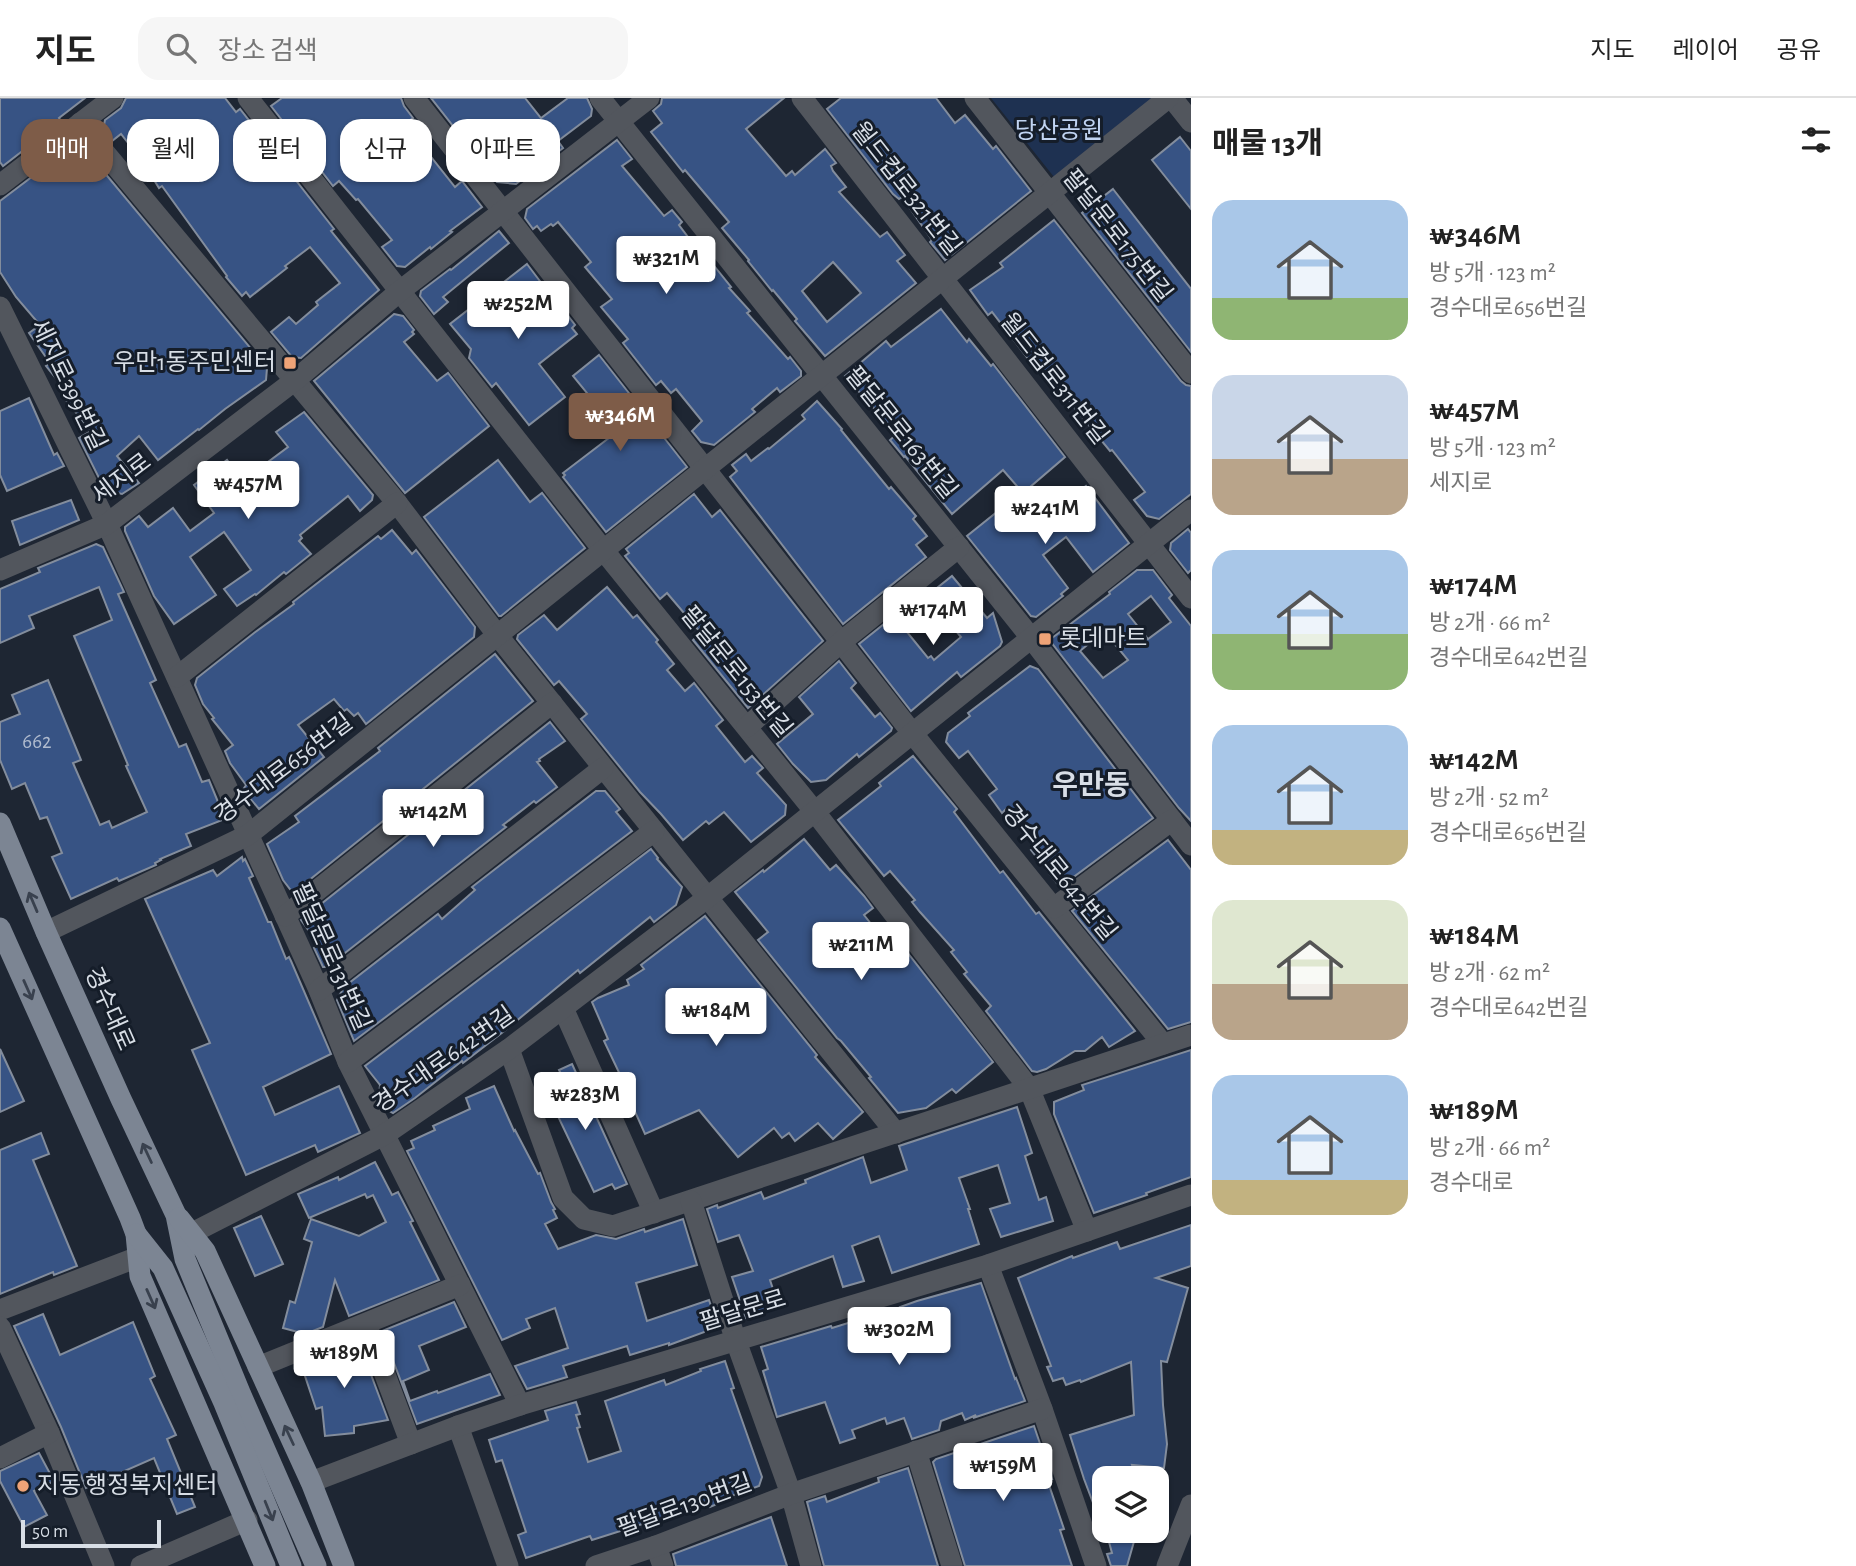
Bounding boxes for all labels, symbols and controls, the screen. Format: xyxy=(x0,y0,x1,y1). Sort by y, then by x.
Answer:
search box xyxy=(138,17,628,80)
icon: search xyxy=(162,29,200,67)
text: 지도 xyxy=(35,36,96,69)
text: 장소 검색 xyxy=(218,38,318,64)
text: 지도 xyxy=(1590,39,1635,63)
text: 레이어 xyxy=(1673,39,1739,63)
text: 공유 xyxy=(1777,39,1821,63)
street label: 월드컵로321번길 xyxy=(847,117,966,260)
park label: 당산공원 xyxy=(1015,118,1103,143)
chip: 매매 xyxy=(21,119,113,182)
chip: 월세 xyxy=(127,119,219,182)
chip: 필터 xyxy=(233,119,326,182)
chip: 신규 xyxy=(340,119,432,182)
chip: 아파트 xyxy=(446,119,560,182)
icon: filters xyxy=(1797,121,1835,159)
text: 매물 13개 xyxy=(1212,129,1323,159)
street label: 팔달문로175번길 xyxy=(1058,165,1177,307)
text: ₩346M xyxy=(1429,220,1521,250)
icon: home xyxy=(1268,228,1352,312)
pin: ₩321M xyxy=(617,236,715,296)
text: ₩321M xyxy=(632,247,700,270)
text: 방 5개 · 123 m² xyxy=(1429,262,1556,285)
pin: ₩252M xyxy=(469,282,567,341)
text: ₩252M xyxy=(483,292,553,315)
text: 경수대로656번길 xyxy=(1429,297,1587,320)
street label: 월드컵로311번길 xyxy=(996,308,1113,449)
street label: 세지로399번길 xyxy=(26,315,111,454)
place label: 우만1동주민센터 xyxy=(113,350,276,375)
marker: 우만1동주민센터 xyxy=(282,355,298,371)
street label: 팔달문로163번길 xyxy=(841,362,962,503)
pin: ₩346M xyxy=(571,394,669,453)
text: ₩457M xyxy=(1429,395,1520,425)
icon: home xyxy=(1268,403,1352,487)
text: ₩346M xyxy=(585,404,655,427)
text: 방 5개 · 123 m² xyxy=(1429,437,1556,460)
street label: 세지로 xyxy=(88,449,156,509)
pin: ₩457M xyxy=(199,462,297,521)
text: ₩457M xyxy=(213,472,283,495)
text: 세지로 xyxy=(1429,472,1492,495)
pin: ₩241M xyxy=(996,486,1094,546)
text: ₩241M xyxy=(1011,497,1079,520)
text: ₩174M xyxy=(1429,570,1518,600)
icon: home xyxy=(1268,578,1352,662)
pin: ₩174M xyxy=(884,588,982,647)
text: ₩174M xyxy=(899,598,967,621)
street label: 팔달문로153번길 xyxy=(676,601,797,742)
text: 방 2개 · 66 m² xyxy=(1429,612,1550,635)
place label: 롯데마트 xyxy=(1059,626,1147,651)
marker: 롯데마트 xyxy=(1037,631,1053,647)
text: 경수대로642번길 xyxy=(1429,647,1588,670)
street label: 경수대로656번길 xyxy=(210,709,357,828)
house number: 662 xyxy=(22,731,52,752)
text: ₩142M xyxy=(1429,745,1519,775)
icon: home xyxy=(1268,753,1352,837)
district label: 우만동 xyxy=(1052,770,1130,800)
text: 방 2개 · 52 m² xyxy=(1429,787,1549,810)
pin: ₩142M xyxy=(384,790,482,849)
text: ₩142M xyxy=(399,800,467,823)
street label: 경수대로642번길 xyxy=(997,800,1121,945)
text: 경수대로656번길 xyxy=(1429,822,1587,845)
street label: 팔달문로131번길 xyxy=(288,879,375,1034)
one-way arrow xyxy=(25,891,38,913)
text: ₩184M xyxy=(1429,920,1519,950)
pin: ₩211M xyxy=(812,922,910,982)
icon: home xyxy=(1268,928,1352,1012)
text: ₩211M xyxy=(828,933,894,956)
text: 방 2개 · 62 m² xyxy=(1429,962,1550,985)
street label: 경수대로 xyxy=(80,963,139,1054)
one-way arrow xyxy=(22,979,35,1000)
pin: ₩184M xyxy=(667,988,765,1048)
text: 경수대로642번길 xyxy=(1429,997,1588,1020)
text: ₩184M xyxy=(681,999,751,1022)
street label: 경수대로642번길 xyxy=(368,1002,519,1118)
pin: ₩283M xyxy=(536,1072,634,1132)
text: ₩283M xyxy=(550,1083,620,1106)
text: ₩189M xyxy=(1429,1095,1519,1125)
icon: home xyxy=(1268,1103,1352,1187)
text: 방 2개 · 66 m² xyxy=(1429,1137,1550,1160)
one-way arrow xyxy=(140,1143,153,1164)
text: 경수대로 xyxy=(1429,1172,1514,1195)
street label: 팔달문로 xyxy=(697,1286,789,1335)
one-way arrow xyxy=(145,1288,158,1310)
pin: ₩302M xyxy=(850,1308,948,1367)
text: ₩302M xyxy=(864,1318,934,1341)
pin: ₩189M xyxy=(295,1330,393,1390)
text: ₩189M xyxy=(310,1341,378,1364)
one-way arrow xyxy=(282,1425,295,1446)
pin: ₩159M xyxy=(954,1444,1052,1503)
text: ₩159M xyxy=(969,1454,1037,1477)
map controls xyxy=(1092,1466,1169,1543)
button: layers xyxy=(1092,1466,1169,1543)
street label: 팔달로130번길 xyxy=(614,1470,755,1541)
place label: 지동 행정복지센터 xyxy=(37,1473,218,1498)
marker: 지동 행정복지센터 xyxy=(15,1478,31,1494)
one-way arrow xyxy=(263,1500,276,1522)
scale bar xyxy=(21,1517,161,1549)
text: 50 m xyxy=(32,1522,68,1541)

